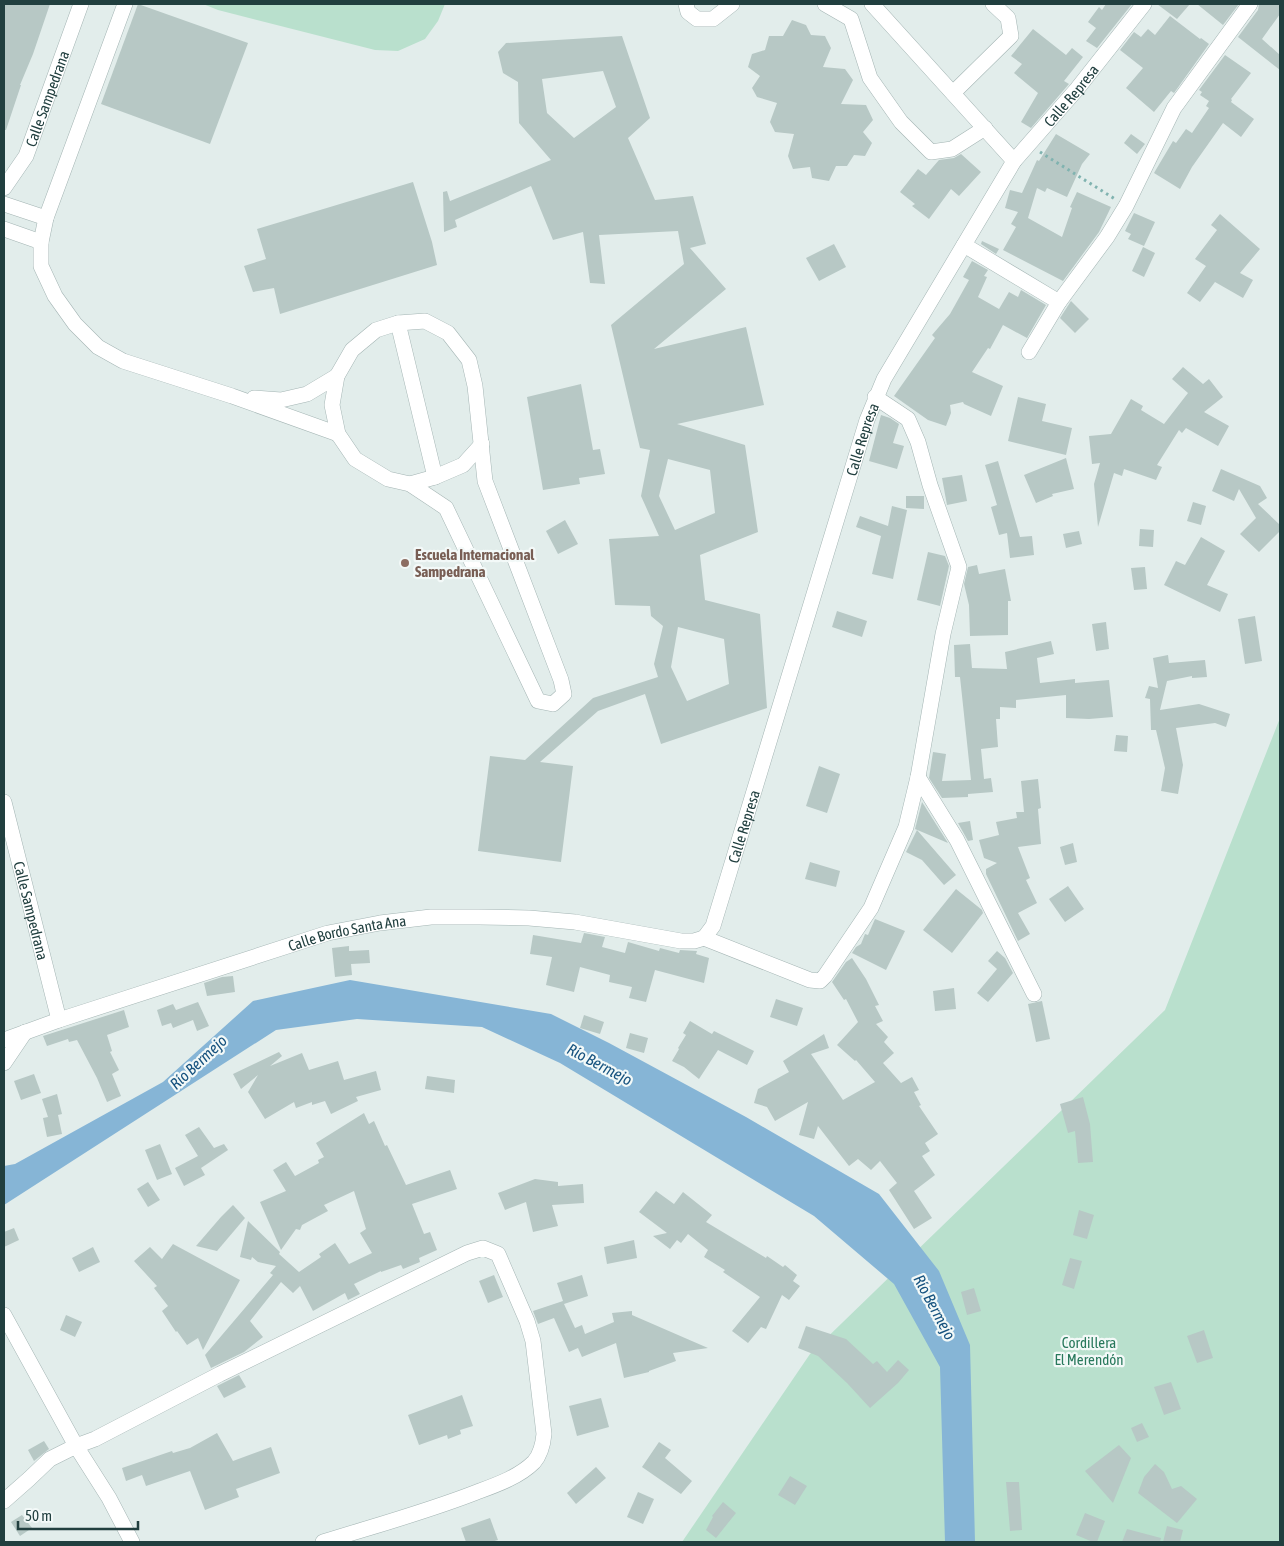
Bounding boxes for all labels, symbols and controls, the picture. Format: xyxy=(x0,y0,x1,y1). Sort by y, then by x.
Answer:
street label: Calle Sampedrana xyxy=(22,48,72,149)
street label: Calle Represa xyxy=(1040,61,1102,130)
street label: Calle Represa xyxy=(842,400,882,478)
place label: Escuela Internacional Sampedrana xyxy=(415,546,535,580)
marker: Escuela Internacional Sampedrana xyxy=(399,557,411,569)
street label: Calle Represa xyxy=(724,788,762,865)
street label: Calle Sampedrana xyxy=(11,860,52,962)
street label: Calle Bordo Santa Ana xyxy=(286,911,407,954)
water label: Río Bermejo xyxy=(166,1031,231,1094)
water label: Río Bermejo xyxy=(564,1039,636,1089)
water label: Río Bermejo xyxy=(910,1271,960,1343)
park label: Cordillera El Merendón xyxy=(1054,1334,1124,1368)
scale bar xyxy=(18,1498,138,1530)
text: 50 m xyxy=(25,1507,52,1524)

